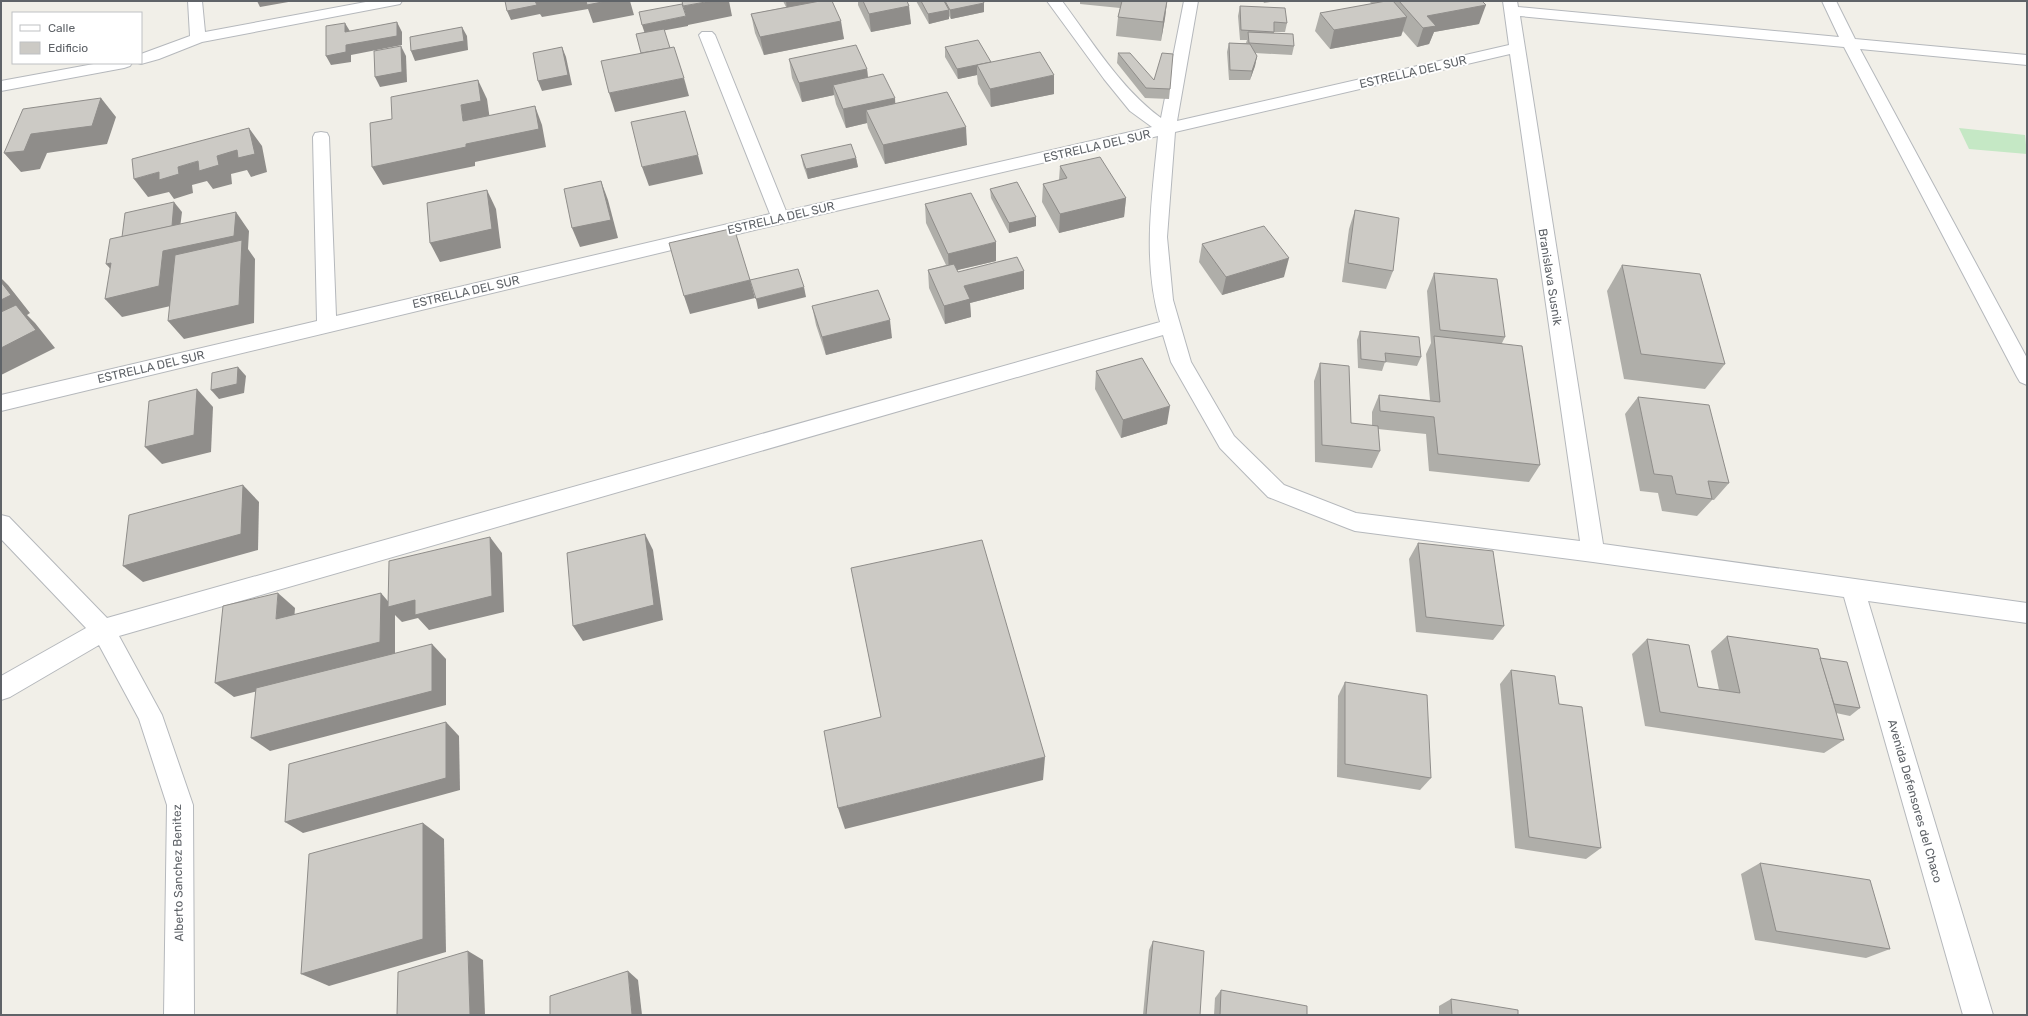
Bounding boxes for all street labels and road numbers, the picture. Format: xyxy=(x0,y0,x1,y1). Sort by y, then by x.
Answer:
street label: ESTRELLA DEL SUR xyxy=(1358,53,1468,91)
street label: ESTRELLA DEL SUR xyxy=(1042,127,1152,165)
street label: ESTRELLA DEL SUR xyxy=(726,199,836,237)
street label: Branislava Susnik xyxy=(1535,228,1565,327)
street label: ESTRELLA DEL SUR xyxy=(411,273,521,311)
street label: ESTRELLA DEL SUR xyxy=(96,348,206,386)
street label: Avenida Defensores del Chaco xyxy=(1885,718,1945,884)
street label: Alberto Sanchez Benitez xyxy=(170,804,186,942)

